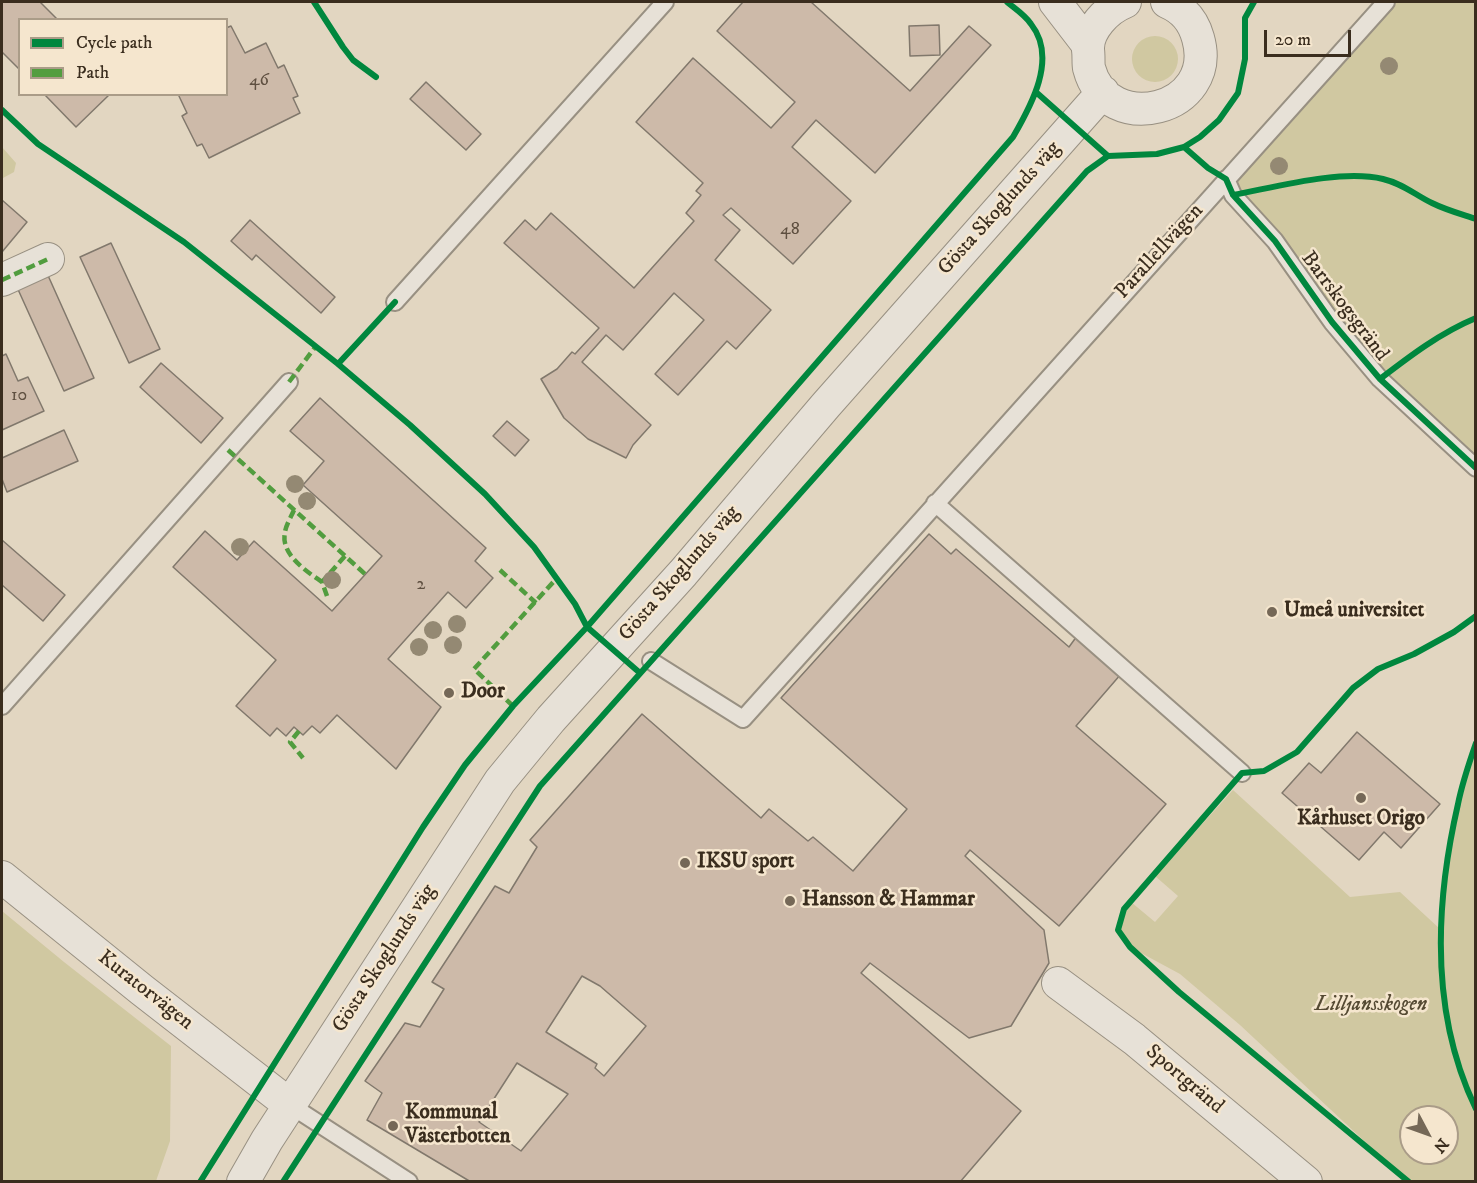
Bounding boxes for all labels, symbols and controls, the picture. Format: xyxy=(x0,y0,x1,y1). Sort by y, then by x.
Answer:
legend xyxy=(18,18,228,96)
scale bar xyxy=(1267,18,1354,56)
text: 20 m xyxy=(1275,29,1311,51)
text: Cycle path xyxy=(76,32,153,54)
text: Path xyxy=(76,62,109,84)
house number: 46 xyxy=(249,70,269,92)
street label: Gösta Skoglunds väg xyxy=(933,137,1067,281)
street label: Parallellvägen xyxy=(1111,199,1209,305)
house number: 48 xyxy=(780,219,800,241)
street label: Barrskogsgränd xyxy=(1295,247,1393,367)
house number: 10 xyxy=(11,385,27,407)
street label: Gösta Skoglunds väg xyxy=(614,501,746,647)
house number: 2 xyxy=(417,574,425,596)
place label: Umeå universitet xyxy=(1284,599,1424,625)
marker: Umeå universitet xyxy=(1265,605,1279,619)
place label: Door xyxy=(461,680,505,706)
marker: Door xyxy=(442,686,456,700)
marker: Kårhuset Origo xyxy=(1354,791,1368,805)
place label: Kårhuset Origo xyxy=(1297,807,1425,833)
place label: IKSU sport xyxy=(697,850,794,876)
marker: IKSU sport xyxy=(678,856,692,870)
street label: Gösta Skoglunds väg xyxy=(328,880,442,1038)
place label: Hansson & Hammar xyxy=(802,888,975,914)
marker: Hansson & Hammar xyxy=(783,894,797,908)
street label: Kuratorvägen xyxy=(92,946,198,1036)
park label: Lilljansskogen xyxy=(1315,993,1427,1019)
street label: Sportgränd xyxy=(1140,1040,1228,1120)
place label: Kommunal Västerbotten xyxy=(405,1101,510,1151)
north arrow xyxy=(1399,1105,1459,1165)
marker: Kommunal Västerbotten xyxy=(386,1119,400,1133)
text: N xyxy=(1429,1134,1453,1157)

